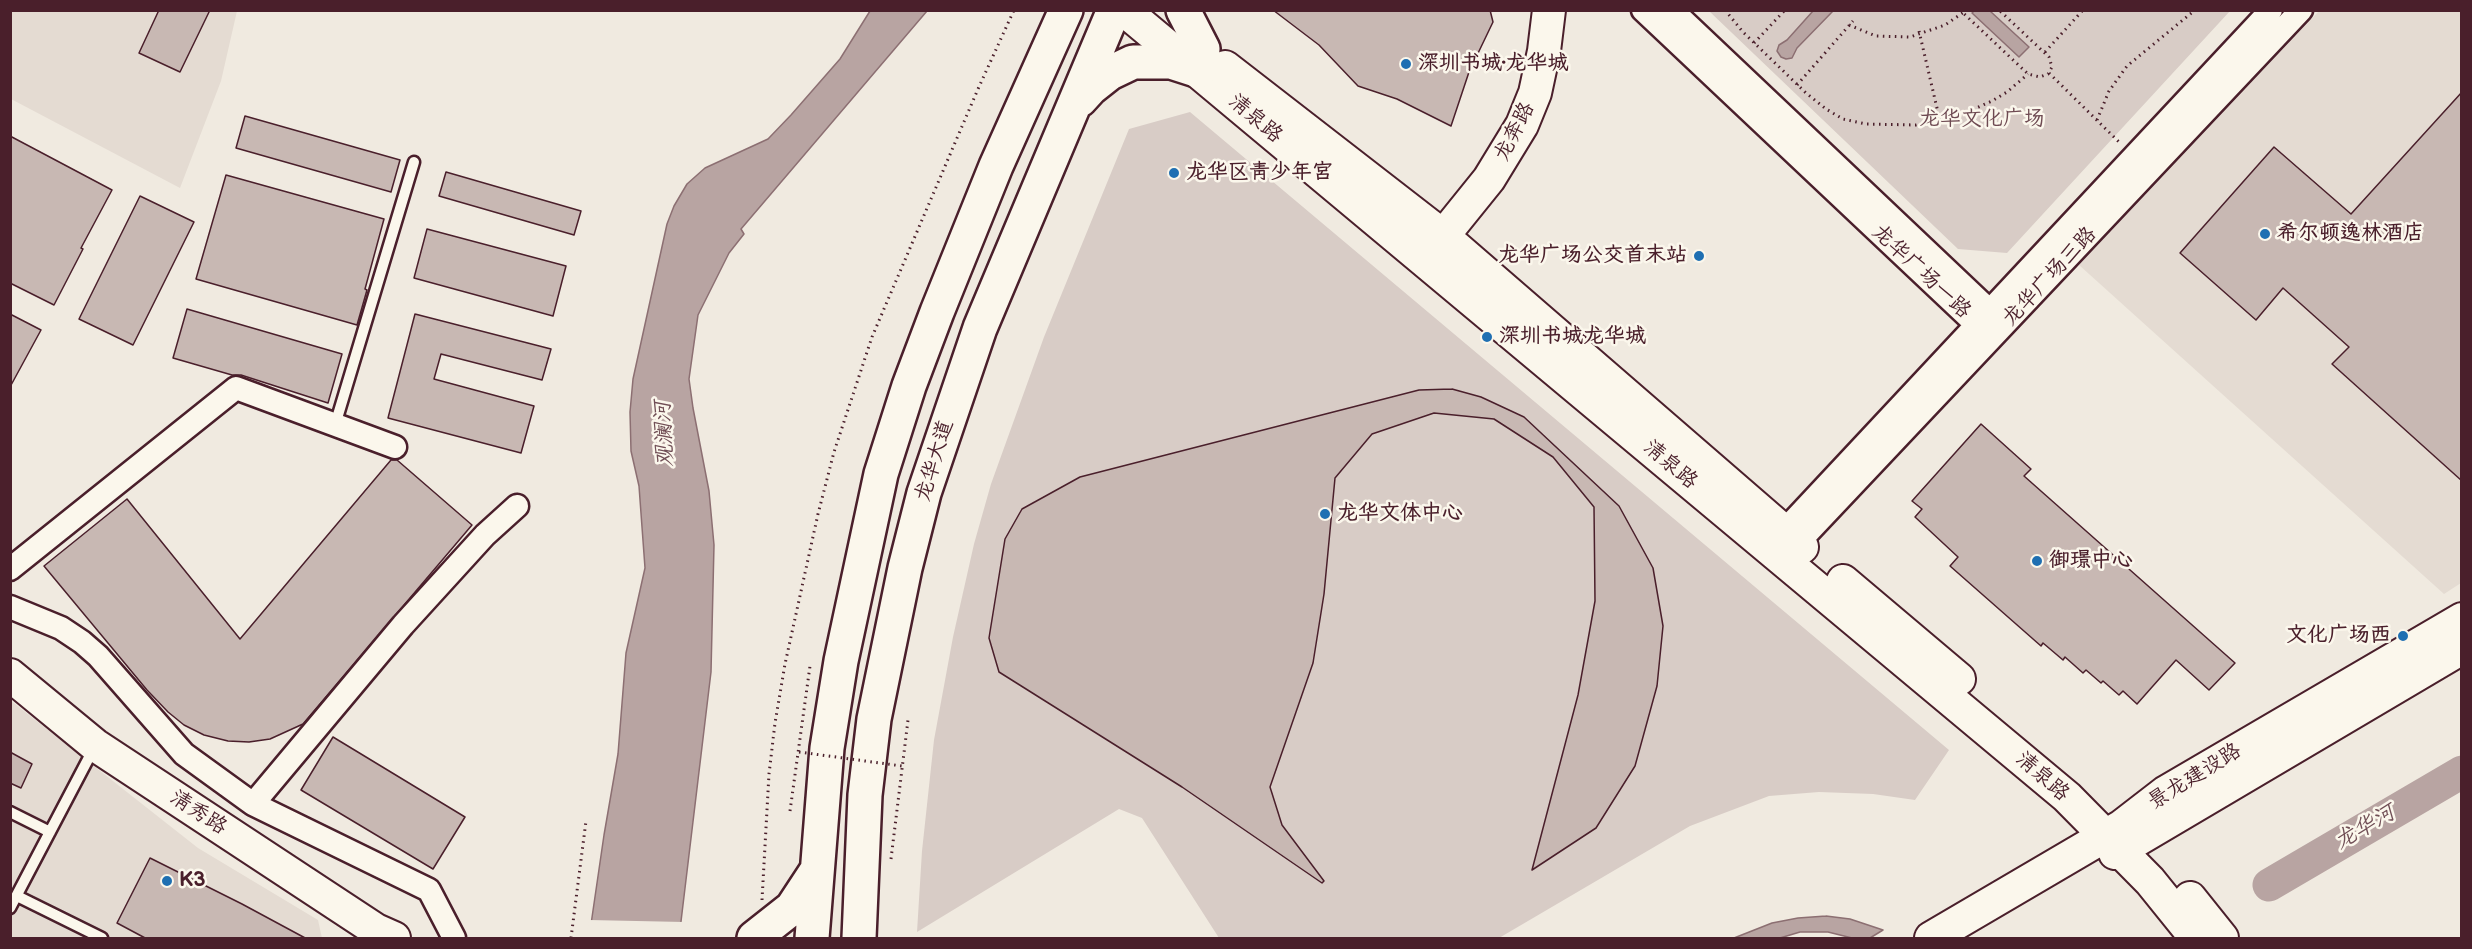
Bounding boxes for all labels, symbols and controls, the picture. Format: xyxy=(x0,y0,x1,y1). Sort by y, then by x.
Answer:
place label: 深圳书城·龙华城 xyxy=(1418,51,1568,77)
marker: 深圳书城·龙华城 xyxy=(1399,57,1413,71)
street label: 清泉路 xyxy=(1223,89,1287,149)
street label: 龙奔路 xyxy=(1489,98,1541,166)
park label: 龙华文化广场 xyxy=(1919,107,2045,133)
place label: 龙华区青少年宫 xyxy=(1186,160,1333,186)
marker: 龙华区青少年宫 xyxy=(1167,166,1181,180)
street label: 龙华广场一路 xyxy=(1866,220,1976,324)
place label: 希尔顿逸林酒店 xyxy=(2277,221,2424,247)
street label: 龙华广场三路 xyxy=(1998,222,2102,332)
marker: 希尔顿逸林酒店 xyxy=(2258,227,2272,241)
place label: 龙华广场公交首末站 xyxy=(1498,243,1687,269)
marker: 龙华广场公交首末站 xyxy=(1692,249,1706,263)
place label: 深圳书城龙华城 xyxy=(1499,324,1646,350)
marker: 深圳书城龙华城 xyxy=(1480,330,1494,344)
water label: 观澜河 xyxy=(650,400,680,468)
street label: 龙华大道 xyxy=(911,417,959,505)
street label: 清泉路 xyxy=(1638,435,1702,495)
place label: 龙华文体中心 xyxy=(1337,501,1463,527)
marker: 龙华文体中心 xyxy=(1318,507,1332,521)
place label: 御璟中心 xyxy=(2049,548,2133,574)
marker: 御璟中心 xyxy=(2030,554,2044,568)
place label: 文化广场西 xyxy=(2286,623,2391,649)
marker: 文化广场西 xyxy=(2396,629,2410,643)
street label: 景龙建设路 xyxy=(2144,738,2246,816)
street label: 清泉路 xyxy=(2010,747,2074,807)
street label: 清秀路 xyxy=(165,785,231,841)
water label: 龙华河 xyxy=(2330,800,2400,856)
place label: K3 xyxy=(179,868,206,894)
marker: K3 xyxy=(160,874,174,888)

